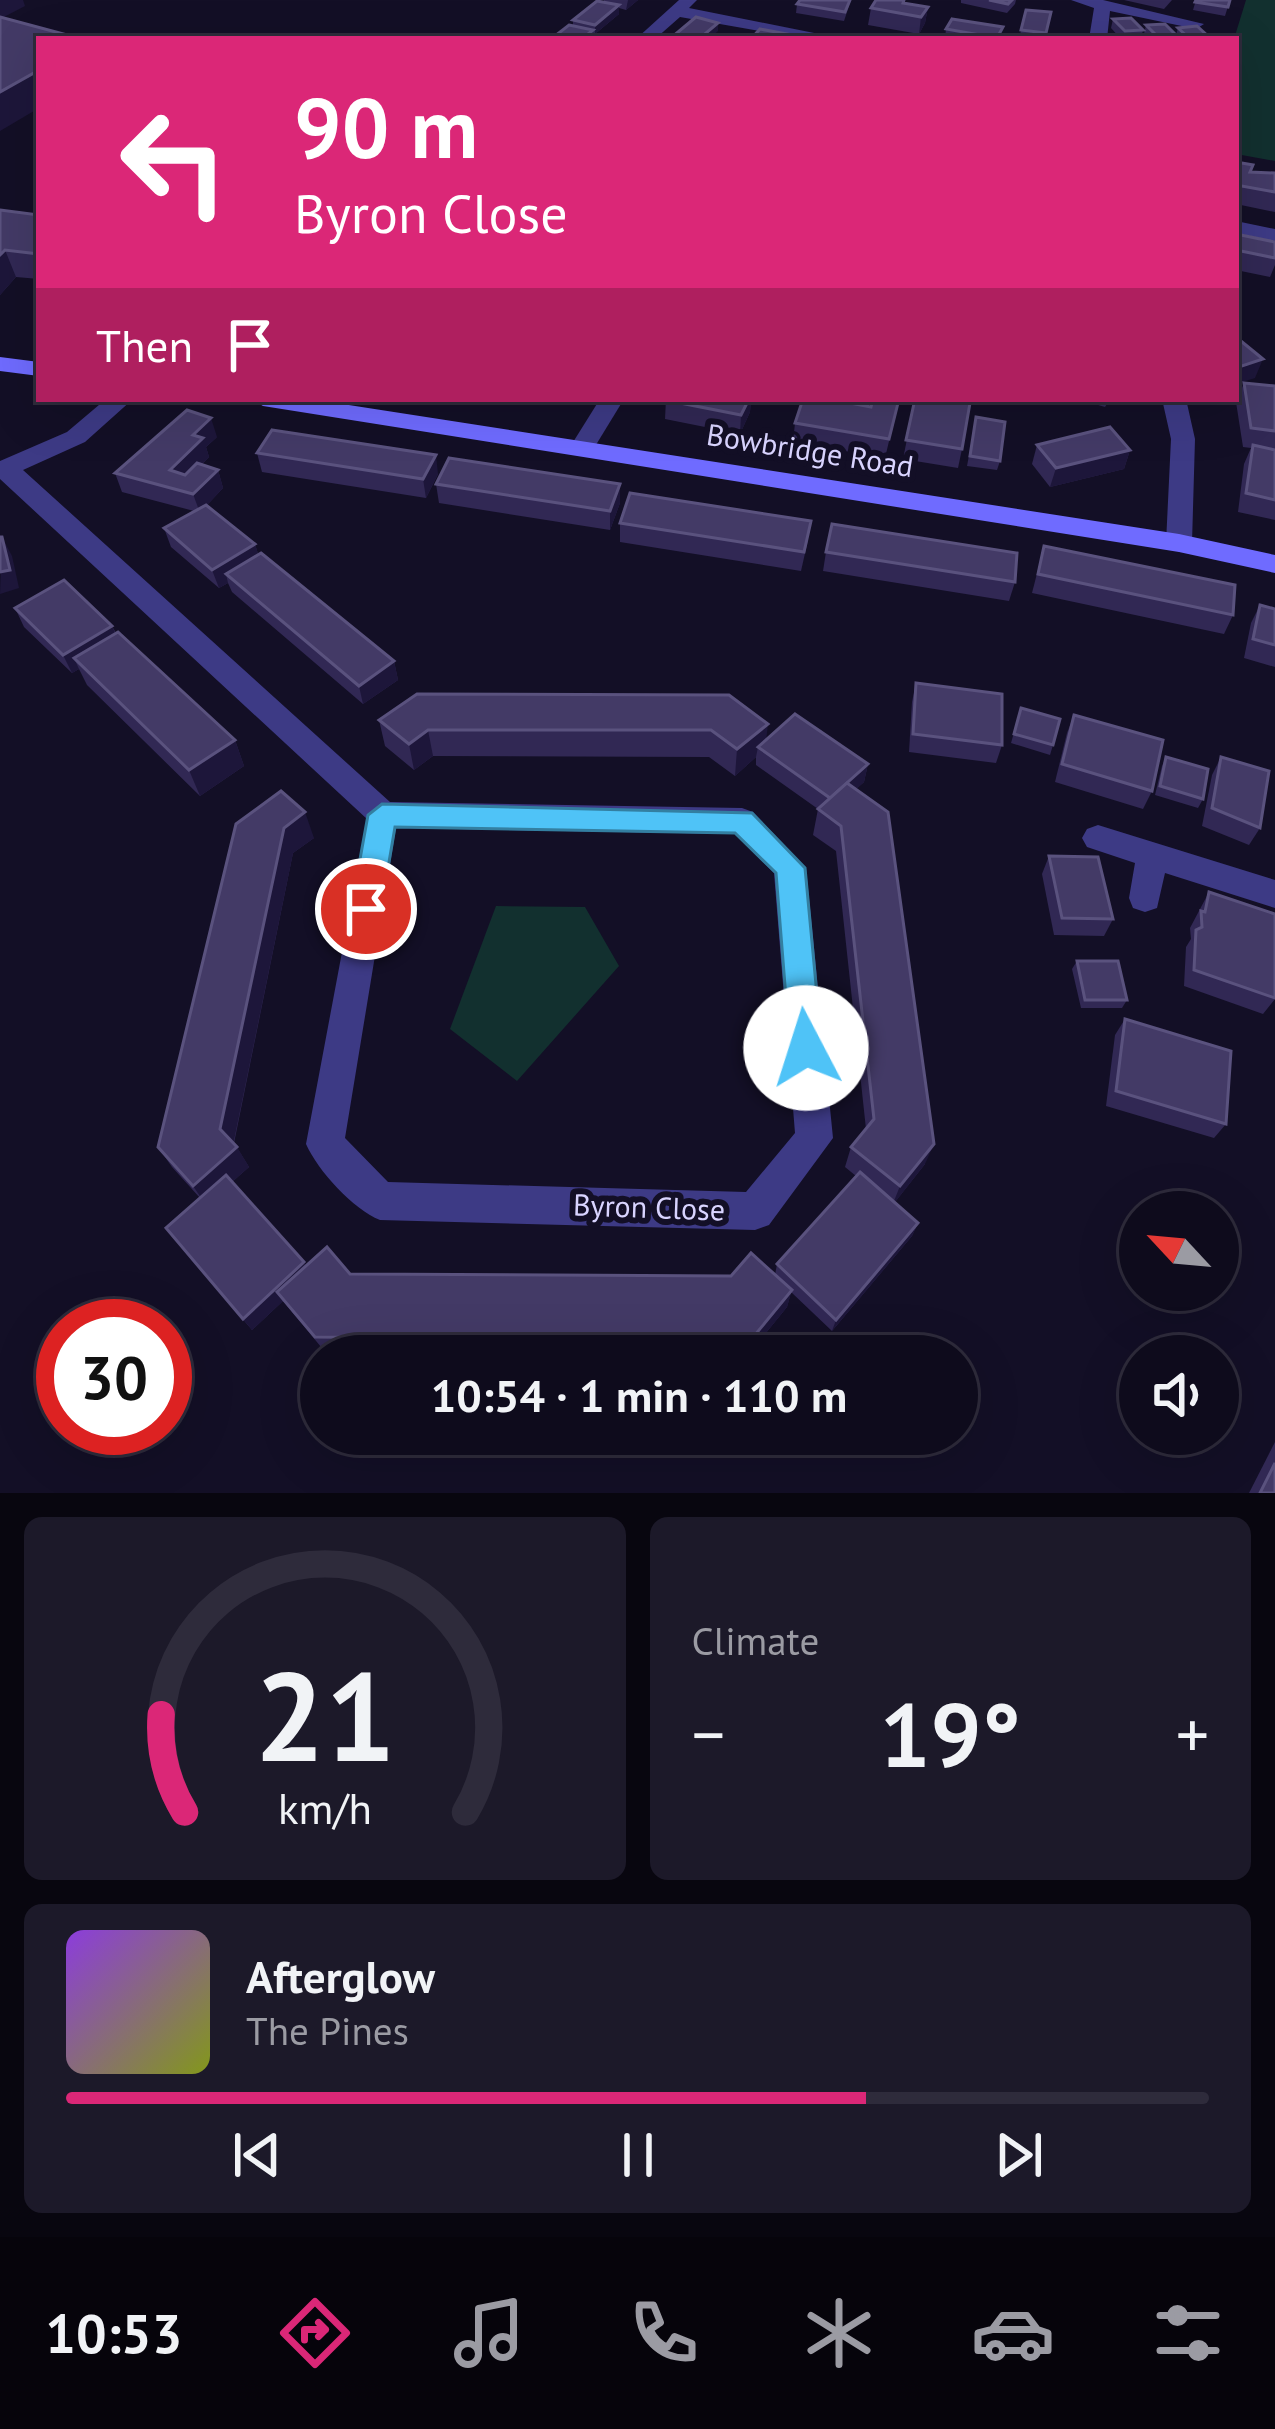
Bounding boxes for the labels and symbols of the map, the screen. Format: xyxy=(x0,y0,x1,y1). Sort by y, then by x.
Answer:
street label: Bowbridge Road xyxy=(704,414,916,485)
pin xyxy=(315,858,417,960)
position arrow xyxy=(743,985,869,1111)
street label: Byron Close xyxy=(572,1184,726,1229)
north arrow xyxy=(1119,1191,1239,1311)
speed limit sign: 30 xyxy=(36,1299,192,1455)

